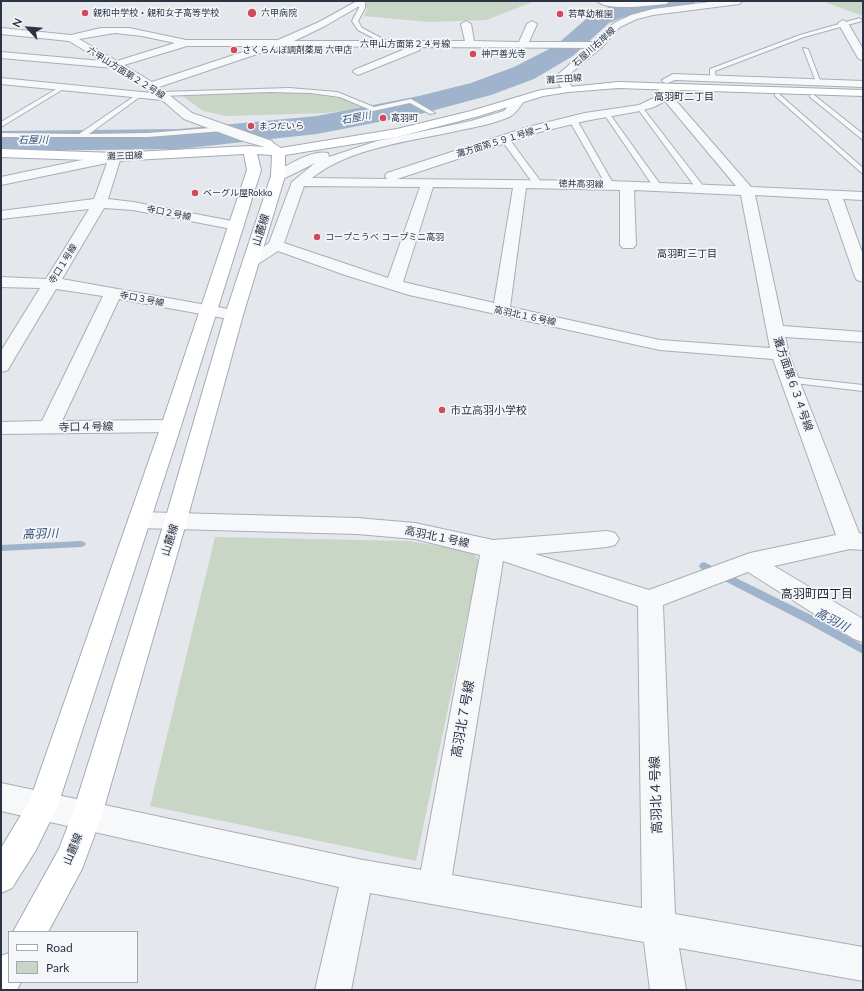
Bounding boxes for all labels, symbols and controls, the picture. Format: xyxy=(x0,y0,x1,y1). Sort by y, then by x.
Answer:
marker: 六甲病院 xyxy=(246,7,258,19)
north arrow xyxy=(8,8,48,48)
marker: 親和中学校・親和女子高等学校 xyxy=(80,8,90,18)
place label: 親和中学校・親和女子高等学校 xyxy=(93,8,219,18)
place label: 六甲病院 xyxy=(261,8,297,18)
marker: 若草幼稚園 xyxy=(555,9,565,19)
place label: 若草幼稚園 xyxy=(568,9,613,19)
text: N xyxy=(9,16,24,29)
street label: 石屋川右岸線 xyxy=(570,25,618,69)
street label: 六甲山方面第２４号線 xyxy=(360,39,450,49)
street label: 六甲山方面第２２号線 xyxy=(85,45,167,101)
marker: さくらんぼ調剤薬局 六甲店 xyxy=(229,45,239,55)
place label: さくらんぼ調剤薬局 六甲店 xyxy=(242,45,352,55)
marker: 神戸善光寺 xyxy=(468,49,478,59)
place label: 神戸善光寺 xyxy=(481,49,526,59)
street label: 灘三田線 xyxy=(546,72,582,86)
district label: 高羽町二丁目 xyxy=(654,91,714,103)
water label: 石屋川 xyxy=(340,109,372,127)
marker: 高羽町 xyxy=(378,113,388,123)
place label: 高羽町 xyxy=(391,113,418,123)
street label: 灘方面第５９１号線－１ xyxy=(455,120,553,160)
marker: まつだいら xyxy=(246,121,256,131)
place label: まつだいら xyxy=(259,121,304,131)
water label: 石屋川 xyxy=(18,134,48,146)
street label: 灘三田線 xyxy=(107,150,143,162)
street label: 徳井高羽線 xyxy=(558,178,604,190)
marker: ベーグル屋Rokko xyxy=(190,188,200,198)
place label: ベーグル屋Rokko xyxy=(203,188,272,198)
street label: 寺口２号線 xyxy=(146,203,192,223)
street label: 山麓線 xyxy=(250,212,272,248)
marker: コープこうべ コープミニ高羽 xyxy=(312,232,322,242)
place label: コープこうべ コープミニ高羽 xyxy=(325,232,444,242)
street label: 寺口１号線 xyxy=(46,242,80,286)
district label: 高羽町三丁目 xyxy=(657,248,717,260)
street label: 寺口３号線 xyxy=(119,289,165,309)
street label: 高羽北１６号線 xyxy=(493,304,557,328)
street label: 灘方面第６３４号線 xyxy=(771,335,815,433)
place label: 市立高羽小学校 xyxy=(450,403,527,417)
marker: 市立高羽小学校 xyxy=(437,405,447,415)
street label: 寺口４号線 xyxy=(58,420,114,434)
street label: 山麓線 xyxy=(159,522,181,558)
street label: 高羽北１号線 xyxy=(403,524,471,550)
water label: 高羽川 xyxy=(22,526,58,542)
district label: 高羽町四丁目 xyxy=(781,587,853,601)
water label: 高羽川 xyxy=(813,605,851,635)
street label: 高羽北７号線 xyxy=(449,679,477,759)
street label: 高羽北４号線 xyxy=(647,756,665,834)
street label: 山麓線 xyxy=(61,831,85,867)
legend xyxy=(8,931,138,983)
text: Road xyxy=(46,940,73,955)
text: Park xyxy=(46,960,69,975)

